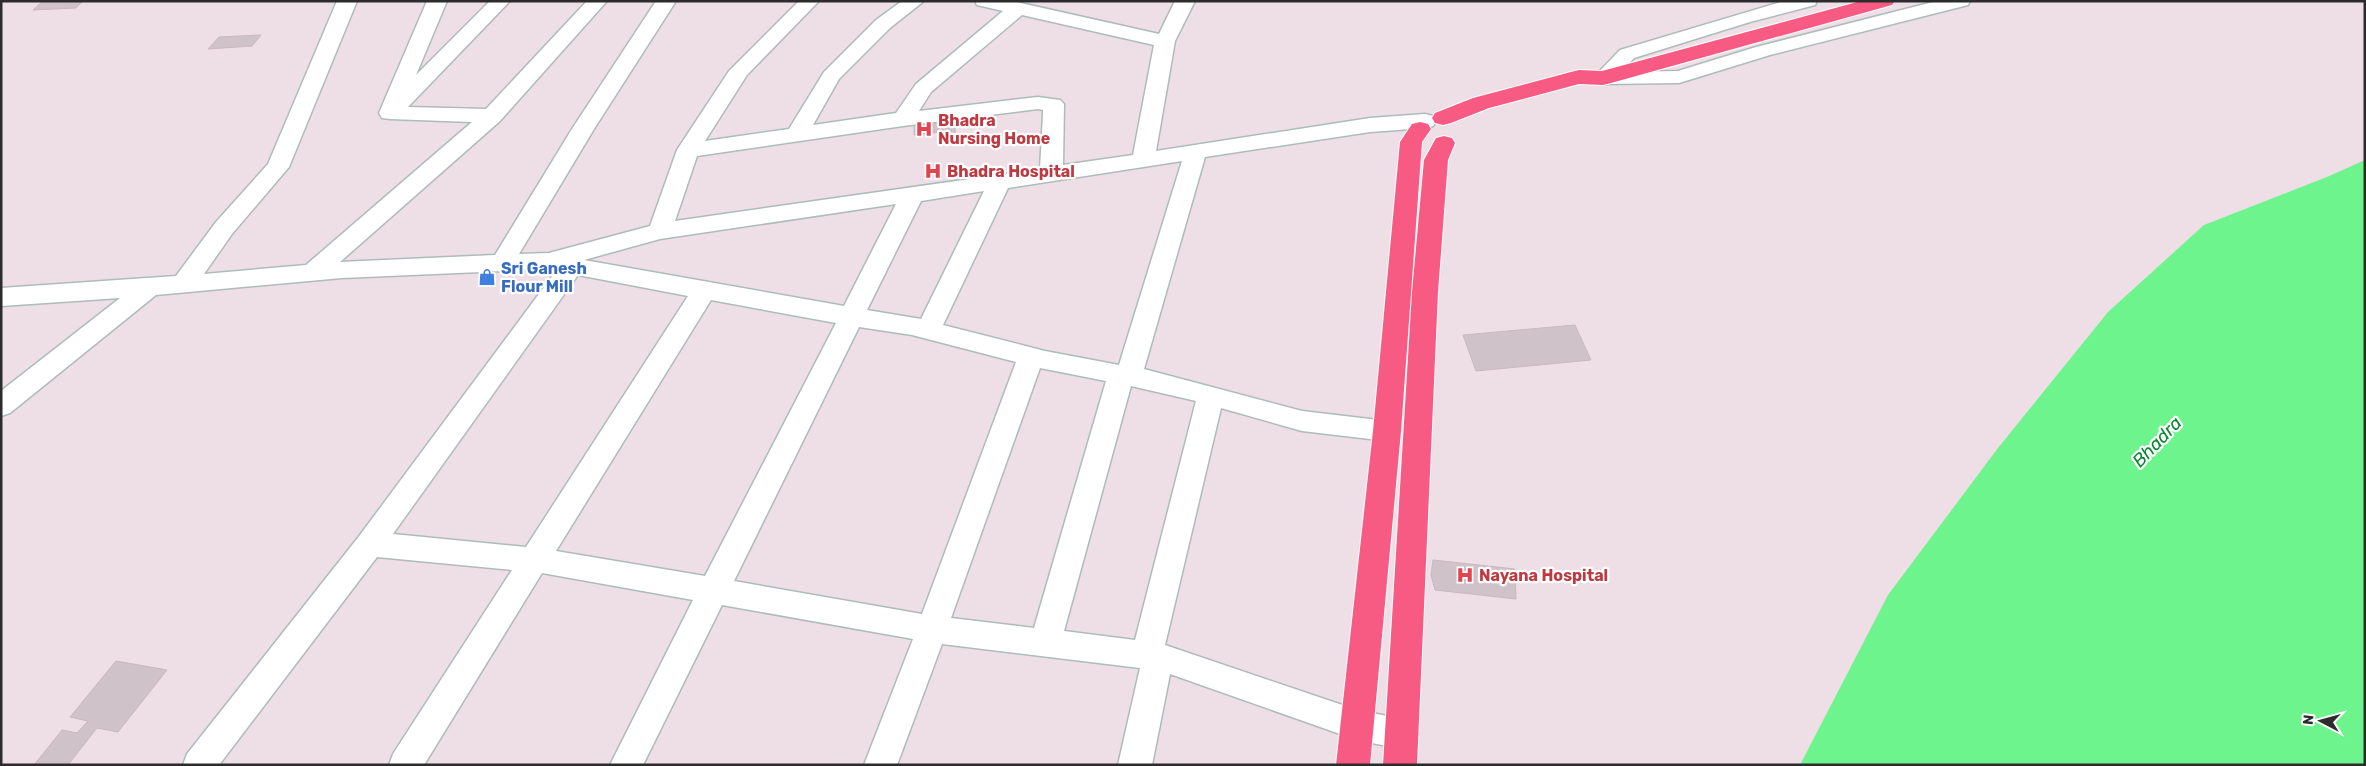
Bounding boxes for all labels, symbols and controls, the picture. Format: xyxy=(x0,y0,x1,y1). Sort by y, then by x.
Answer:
place label: Bhadra Nursing Home xyxy=(938,111,1050,148)
hospital icon: Bhadra Nursing Home xyxy=(914,119,934,139)
hospital icon: Bhadra Hospital xyxy=(923,161,943,181)
place label: Bhadra Hospital xyxy=(947,162,1075,181)
place label: Sri Ganesh Flour Mill xyxy=(501,259,587,296)
shop icon: Sri Ganesh Flour Mill xyxy=(477,267,497,287)
water label: Bhadra xyxy=(2128,412,2187,472)
hospital icon: Nayana Hospital xyxy=(1455,565,1475,585)
place label: Nayana Hospital xyxy=(1479,566,1608,585)
north arrow xyxy=(2296,696,2346,746)
text: N xyxy=(2300,714,2318,726)

